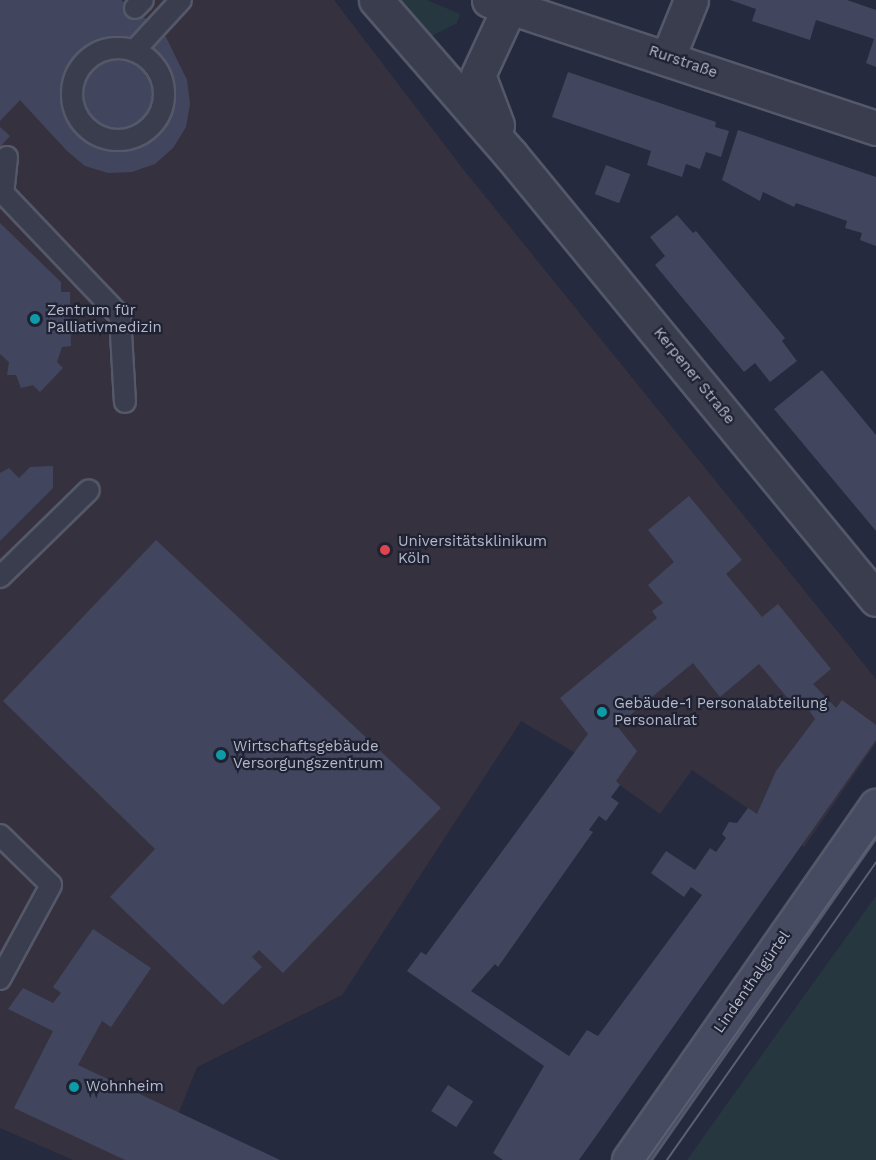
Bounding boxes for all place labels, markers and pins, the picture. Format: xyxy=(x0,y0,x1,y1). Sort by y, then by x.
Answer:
place label: Zentrum für Palliativmedizin xyxy=(47,301,162,336)
marker: Zentrum für Palliativmedizin xyxy=(28,312,42,326)
place label: Universitätsklinikum Köln xyxy=(398,532,547,567)
marker: Universitätsklinikum Köln xyxy=(376,541,394,559)
place label: Gebäude-1 Personalabteilung Personalrat xyxy=(614,694,827,729)
marker: Gebäude-1 Personalabteilung Personalrat xyxy=(595,705,609,719)
place label: Wirtschaftsgebäude Versorgungszentrum xyxy=(233,737,383,772)
marker: Wirtschaftsgebäude Versorgungszentrum xyxy=(214,748,228,762)
place label: Wohnheim xyxy=(86,1078,164,1096)
marker: Wohnheim xyxy=(67,1080,81,1094)

